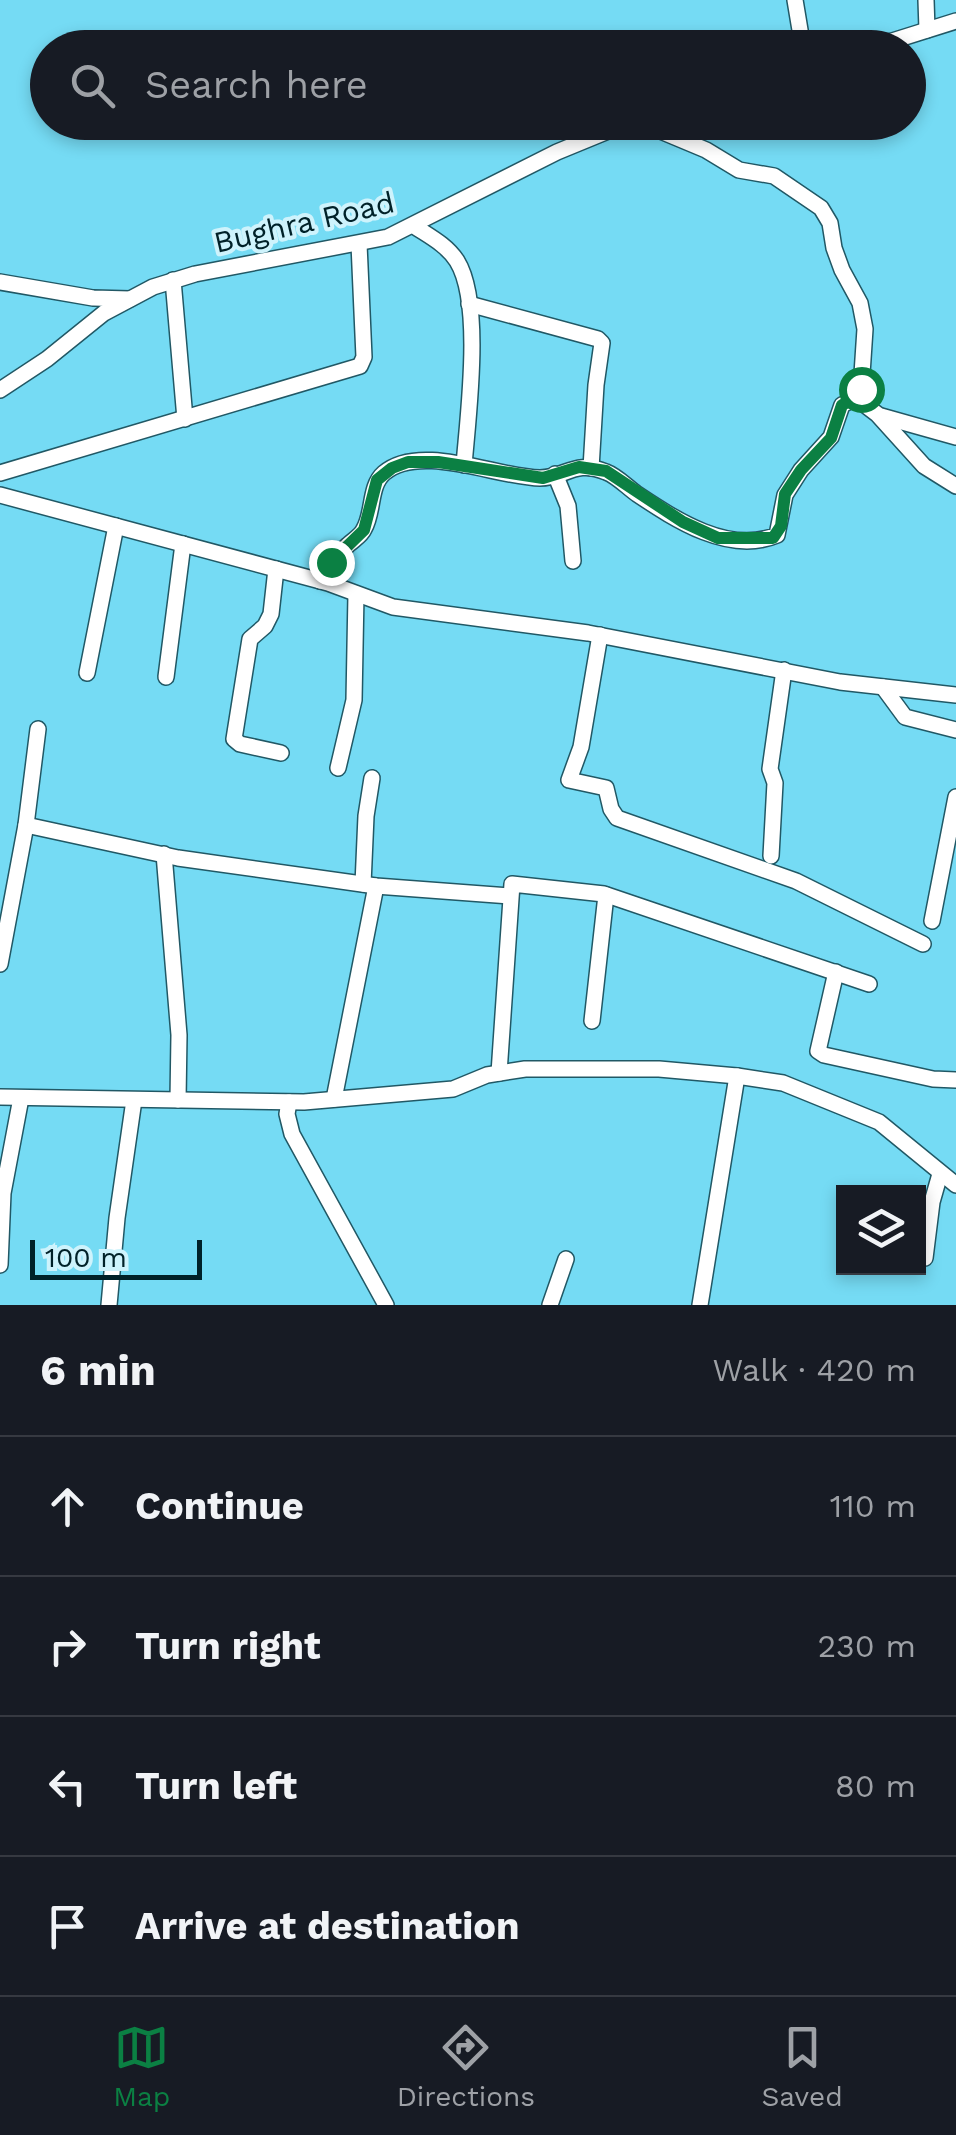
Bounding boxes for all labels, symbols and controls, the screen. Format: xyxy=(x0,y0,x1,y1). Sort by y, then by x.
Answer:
search box xyxy=(30,30,926,140)
icon: search xyxy=(65,58,120,113)
text: Search here xyxy=(145,63,368,107)
street label: Bughra Road xyxy=(210,184,398,260)
route start xyxy=(839,367,885,413)
route end xyxy=(309,540,355,586)
map controls xyxy=(836,1185,926,1275)
button: layers xyxy=(836,1185,926,1275)
scale bar xyxy=(30,1235,202,1280)
text: 100 m xyxy=(45,1241,127,1274)
text: 6 min xyxy=(40,1346,156,1395)
text: Walk · 420 m xyxy=(713,1351,916,1389)
icon: ahead xyxy=(40,1479,95,1534)
text: Continue xyxy=(135,1484,304,1528)
text: 110 m xyxy=(830,1487,916,1525)
icon: right xyxy=(40,1619,95,1674)
text: Turn right xyxy=(135,1624,321,1668)
text: 230 m xyxy=(817,1627,916,1665)
icon: left xyxy=(40,1759,95,1814)
text: Turn left xyxy=(135,1764,297,1808)
text: 80 m xyxy=(835,1767,916,1805)
icon: arrive xyxy=(40,1899,95,1954)
text: Arrive at destination xyxy=(135,1904,520,1948)
tab: Map xyxy=(113,2020,170,2113)
tab: Directions xyxy=(397,2020,535,2113)
tab: Saved xyxy=(761,2020,843,2113)

